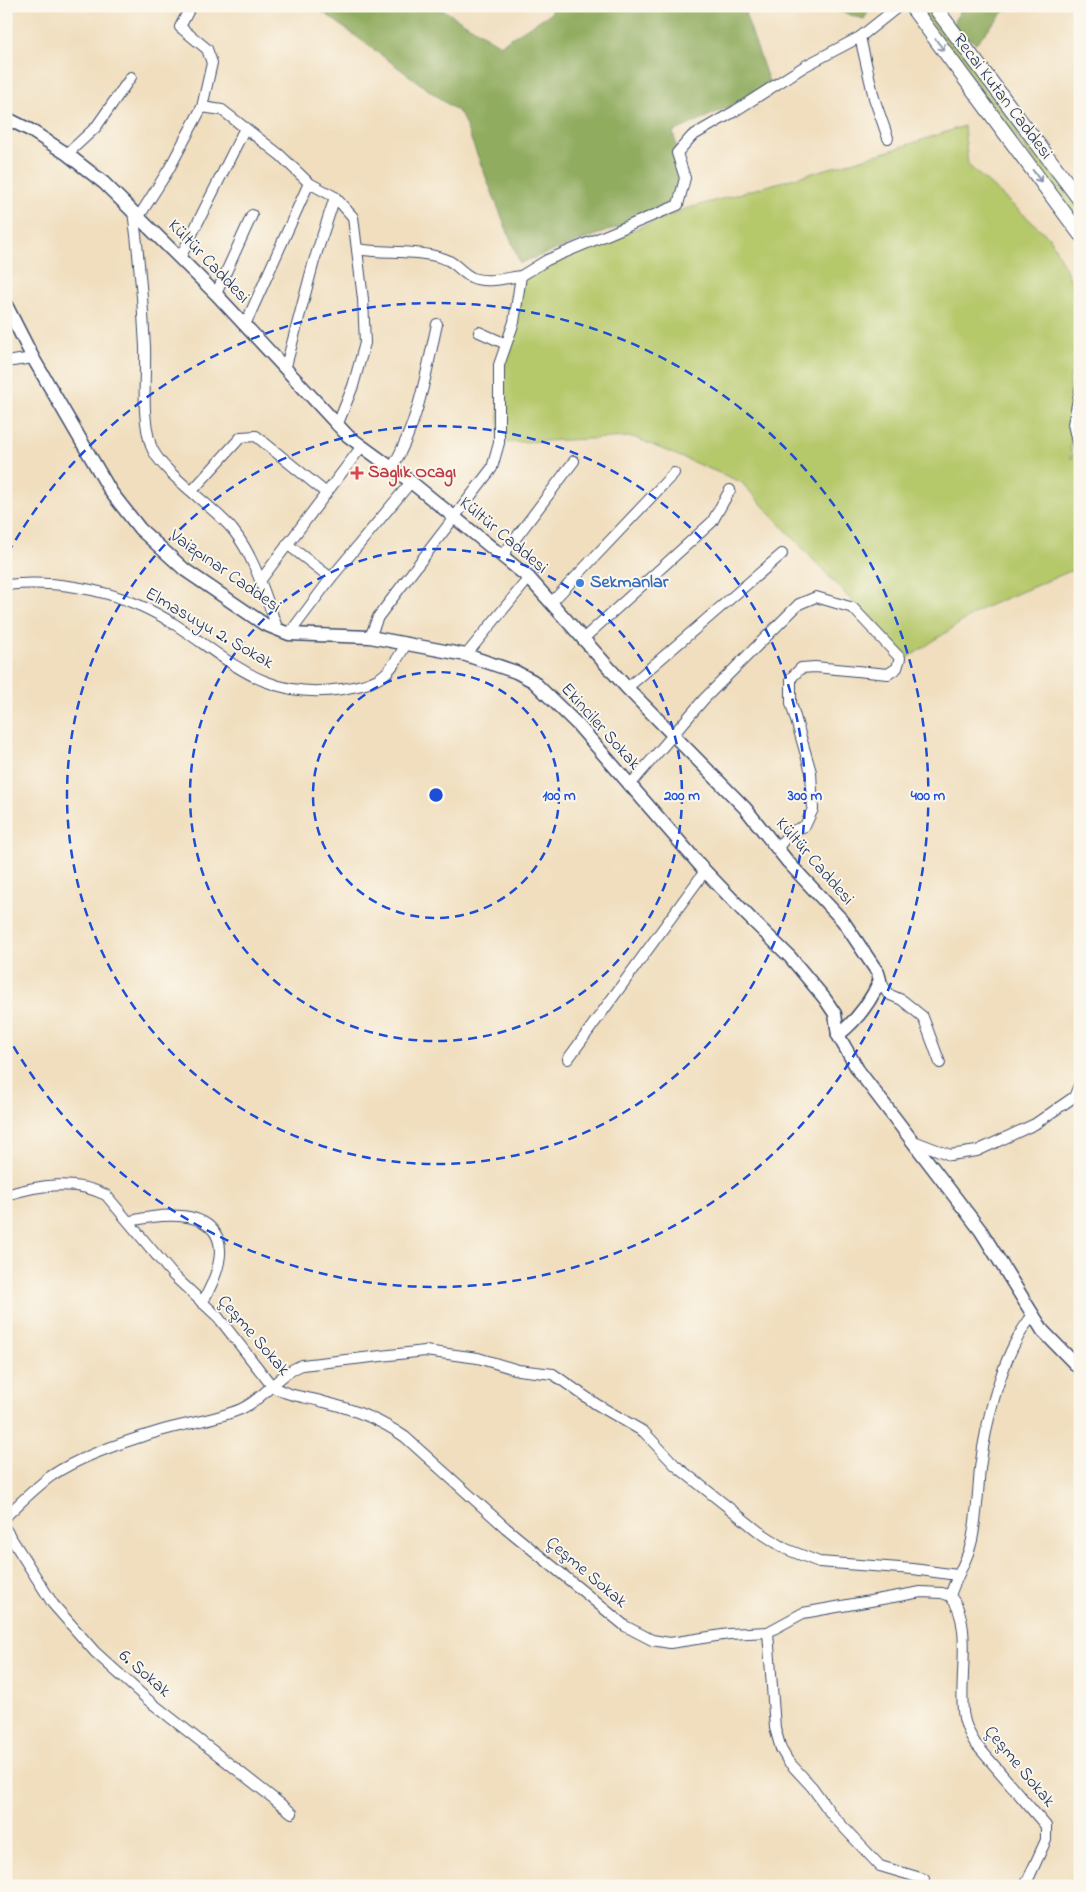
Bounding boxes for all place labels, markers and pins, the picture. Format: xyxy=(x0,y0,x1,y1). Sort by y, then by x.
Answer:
place label: Saglık Ocagı xyxy=(368,460,456,487)
marker: Saglık Ocagı xyxy=(350,466,364,480)
place label: Sekmanlar xyxy=(590,570,669,596)
marker: Sekmanlar xyxy=(574,577,586,589)
centre of rings xyxy=(427,786,445,804)

